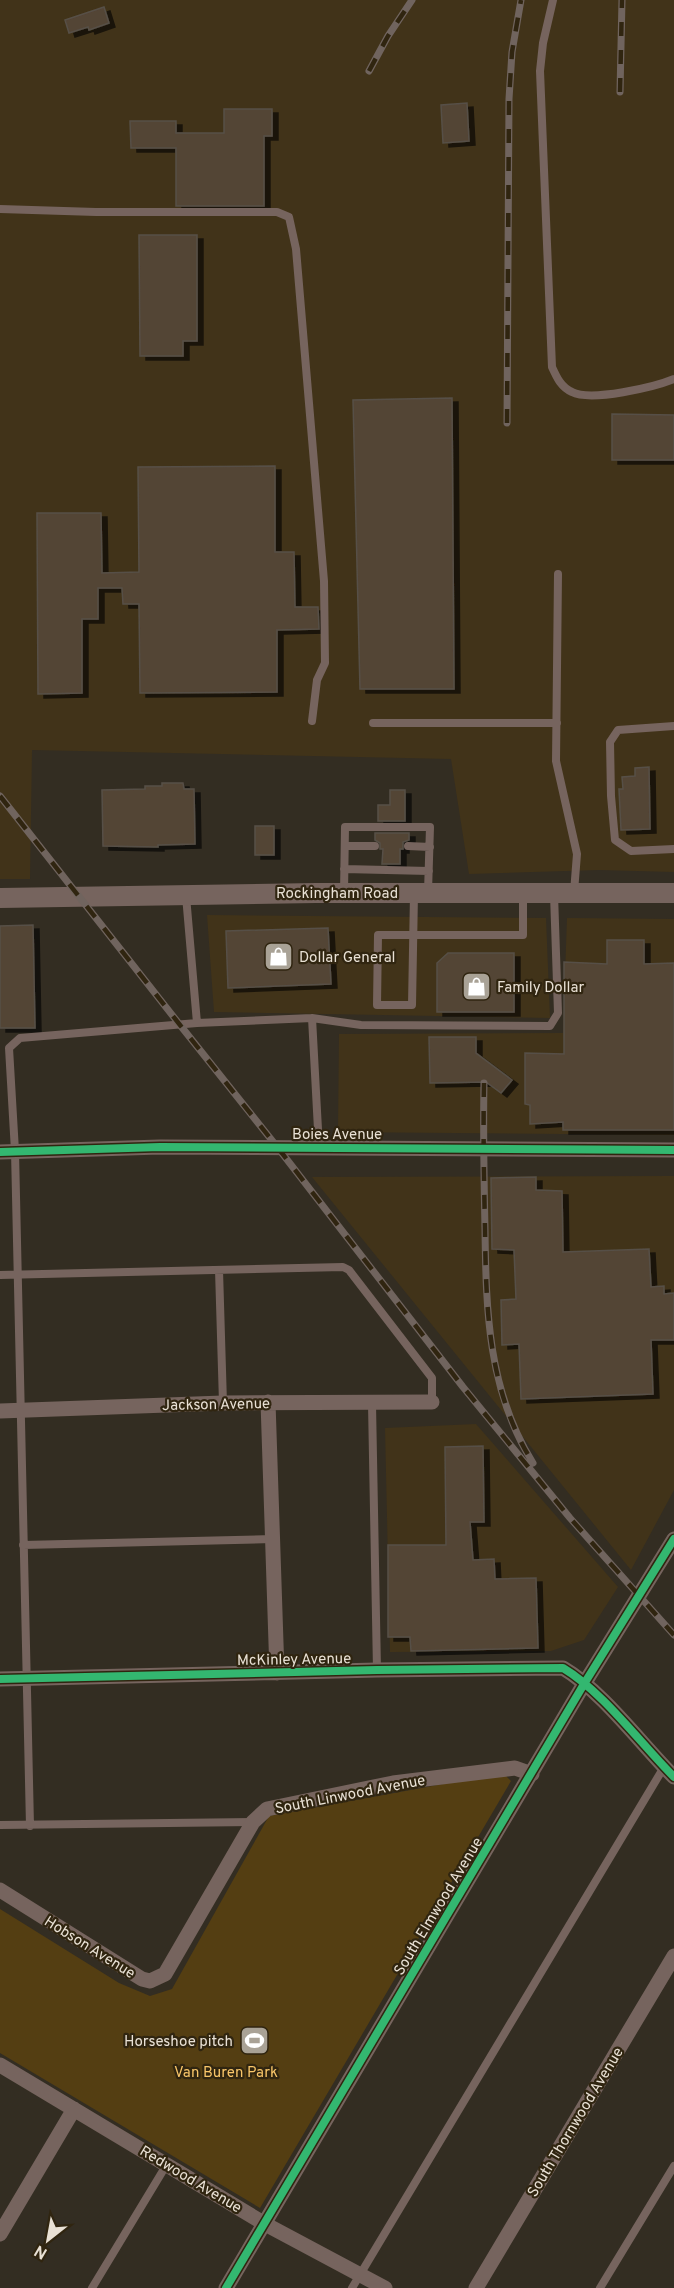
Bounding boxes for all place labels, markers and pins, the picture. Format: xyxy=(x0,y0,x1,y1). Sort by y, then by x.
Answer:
shop icon: Dollar General xyxy=(262,941,294,973)
place label: Dollar General xyxy=(299,949,396,968)
shop icon: Family Dollar xyxy=(460,971,492,1003)
place label: Family Dollar xyxy=(497,979,585,998)
sports icon: Horseshoe pitch xyxy=(238,2025,270,2057)
place label: Horseshoe pitch xyxy=(124,2033,233,2052)

